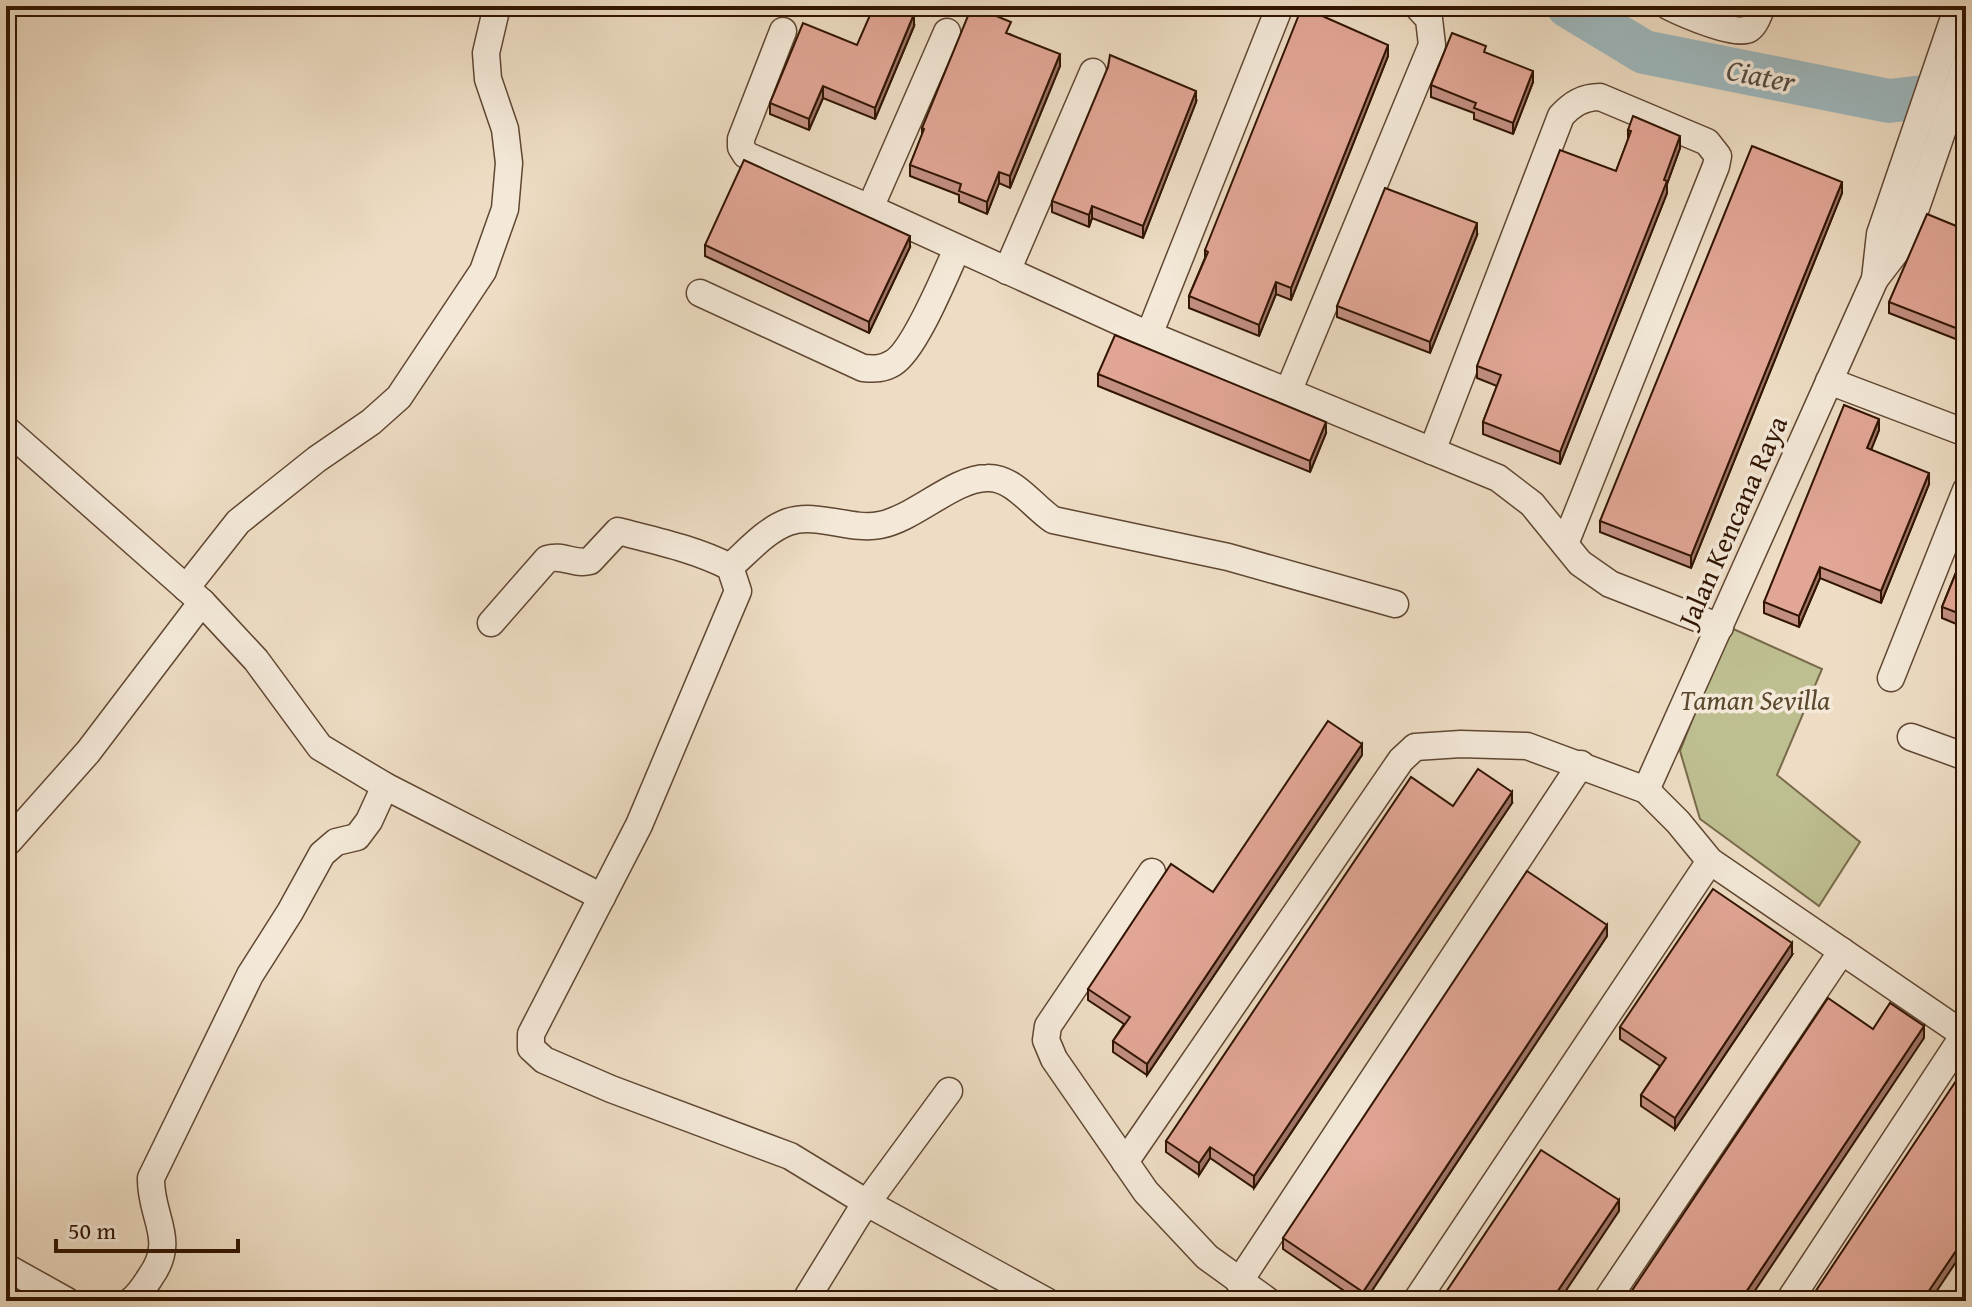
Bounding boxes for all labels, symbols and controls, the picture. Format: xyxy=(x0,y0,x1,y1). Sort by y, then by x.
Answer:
water label: Ciater xyxy=(1723,47,1800,103)
street label: Jalan Kencana Raya xyxy=(1666,408,1797,636)
park label: Taman Sevilla xyxy=(1680,679,1830,720)
scale bar xyxy=(56,1203,238,1253)
text: 50 m xyxy=(68,1213,116,1248)

